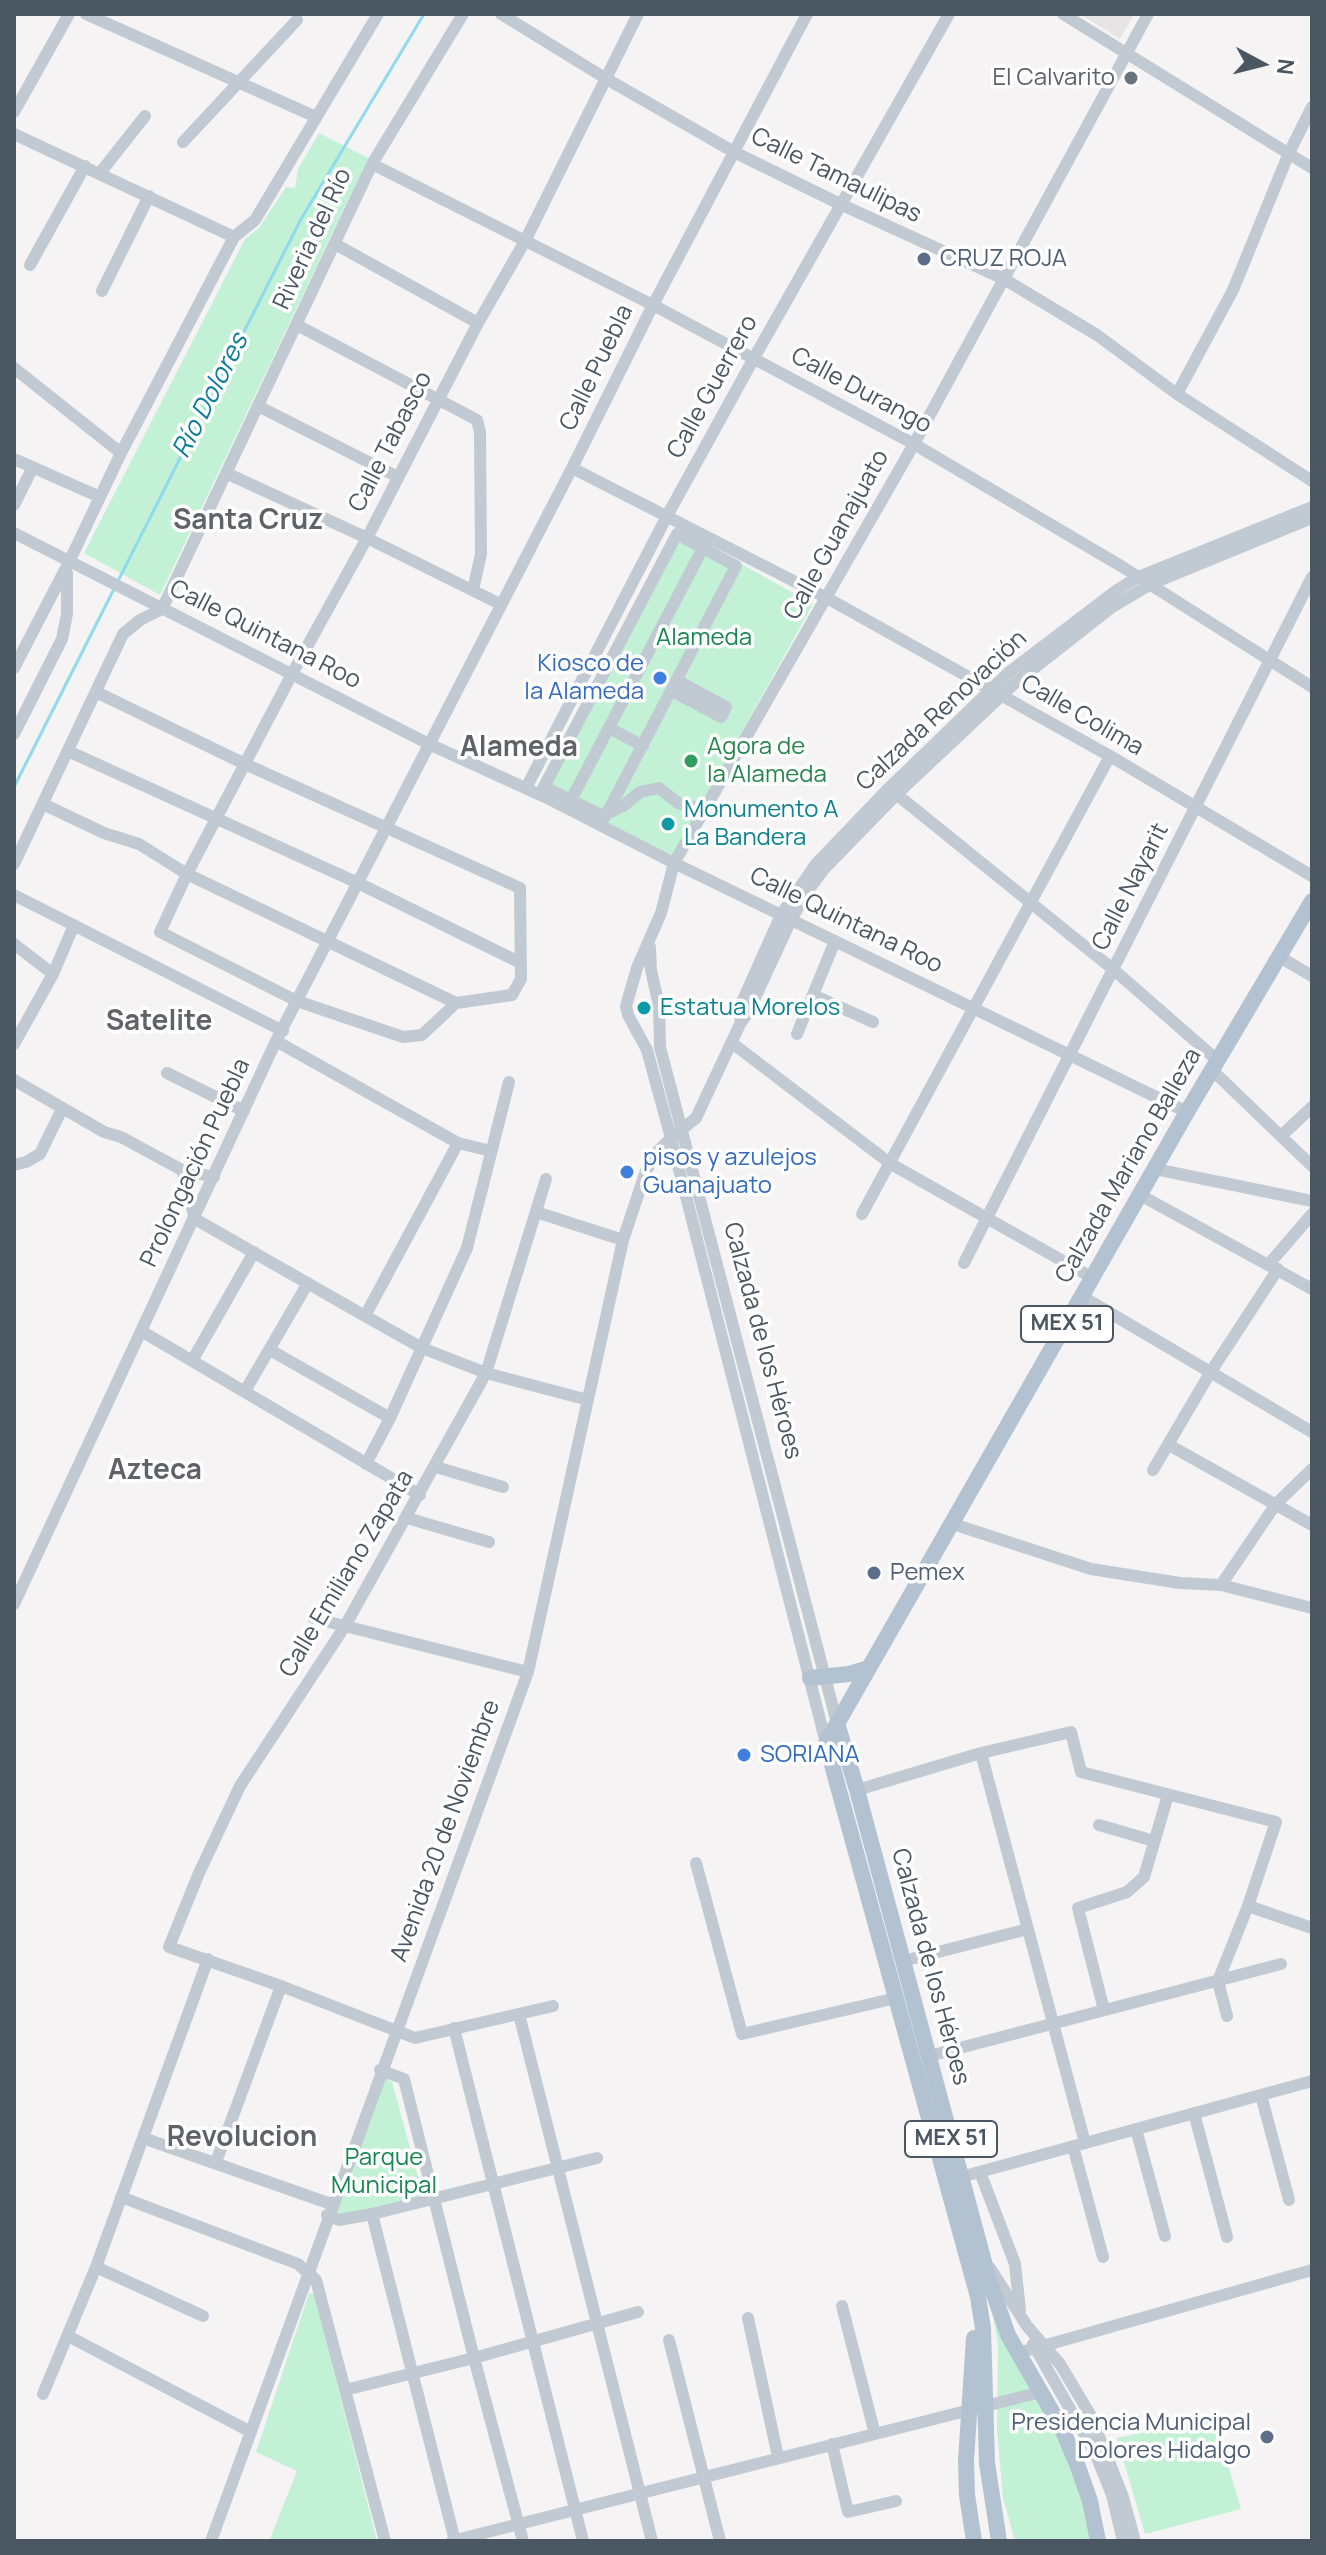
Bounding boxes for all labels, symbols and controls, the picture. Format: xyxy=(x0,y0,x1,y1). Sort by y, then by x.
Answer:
north arrow xyxy=(1222,24,1302,104)
text: N xyxy=(1270,57,1302,77)
place label: El Calvarito xyxy=(992,64,1115,92)
marker: El Calvarito xyxy=(1122,69,1140,87)
street label: Calle Tamaulipas xyxy=(746,122,926,230)
street label: Riveria del Río xyxy=(268,164,358,314)
place label: CRUZ ROJA xyxy=(940,245,1067,273)
marker: CRUZ ROJA xyxy=(915,250,933,268)
street label: Calle Puebla xyxy=(554,300,640,436)
street label: Calle Guerrero xyxy=(662,310,764,464)
water label: Río Dolores xyxy=(166,329,256,463)
street label: Calle Durango xyxy=(786,342,936,440)
street label: Calle Tabasco xyxy=(343,367,439,517)
street label: Calle Guanajuato xyxy=(778,445,896,625)
district label: Santa Cruz xyxy=(173,504,323,538)
street label: Calle Quintana Roo xyxy=(165,574,365,696)
park label: Alameda xyxy=(656,624,752,652)
street label: Calzada Renovación xyxy=(851,625,1033,797)
place label: Kiosco de la Alameda xyxy=(524,650,644,706)
marker: Kiosco de la Alameda xyxy=(651,669,669,687)
street label: Calle Colima xyxy=(1016,669,1148,763)
district label: Alameda xyxy=(460,731,578,765)
place label: Agora de la Alameda xyxy=(707,733,827,789)
marker: Agora de la Alameda xyxy=(682,752,700,770)
place label: Monumento A La Bandera xyxy=(684,796,838,852)
marker: Monumento A La Bandera xyxy=(659,815,677,833)
street label: Calle Nayarit xyxy=(1087,819,1175,955)
street label: Calle Quintana Roo xyxy=(745,862,947,980)
place label: Estatua Morelos xyxy=(660,994,840,1022)
marker: Estatua Morelos xyxy=(635,999,653,1017)
district label: Satelite xyxy=(106,1005,212,1039)
street label: Calzada Mariano Balleza xyxy=(1050,1043,1208,1289)
street label: Prolongación Puebla xyxy=(135,1054,257,1272)
place label: pisos y azulejos Guanajuato xyxy=(643,1144,817,1200)
marker: pisos y azulejos Guanajuato xyxy=(618,1163,636,1181)
street label: Calzada de los Héroes xyxy=(717,1220,807,1462)
road number: MEX 51 xyxy=(1021,1306,1113,1342)
district label: Azteca xyxy=(108,1454,202,1488)
street label: Calle Emiliano Zapata xyxy=(274,1465,420,1683)
place label: Pemex xyxy=(890,1559,965,1587)
marker: Pemex xyxy=(865,1564,883,1582)
street label: Avenida 20 de Noviembre xyxy=(385,1696,507,1966)
place label: SORIANA xyxy=(760,1741,860,1769)
marker: SORIANA xyxy=(735,1746,753,1764)
street label: Calzada de los Héroes xyxy=(885,1846,975,2088)
district label: Revolucion xyxy=(167,2121,317,2155)
road number: MEX 51 xyxy=(905,2121,997,2157)
park label: Parque Municipal xyxy=(331,2144,437,2200)
place label: Presidencia Municipal Dolores Hidalgo xyxy=(1011,2409,1251,2465)
marker: Presidencia Municipal Dolores Hidalgo xyxy=(1258,2428,1276,2446)

